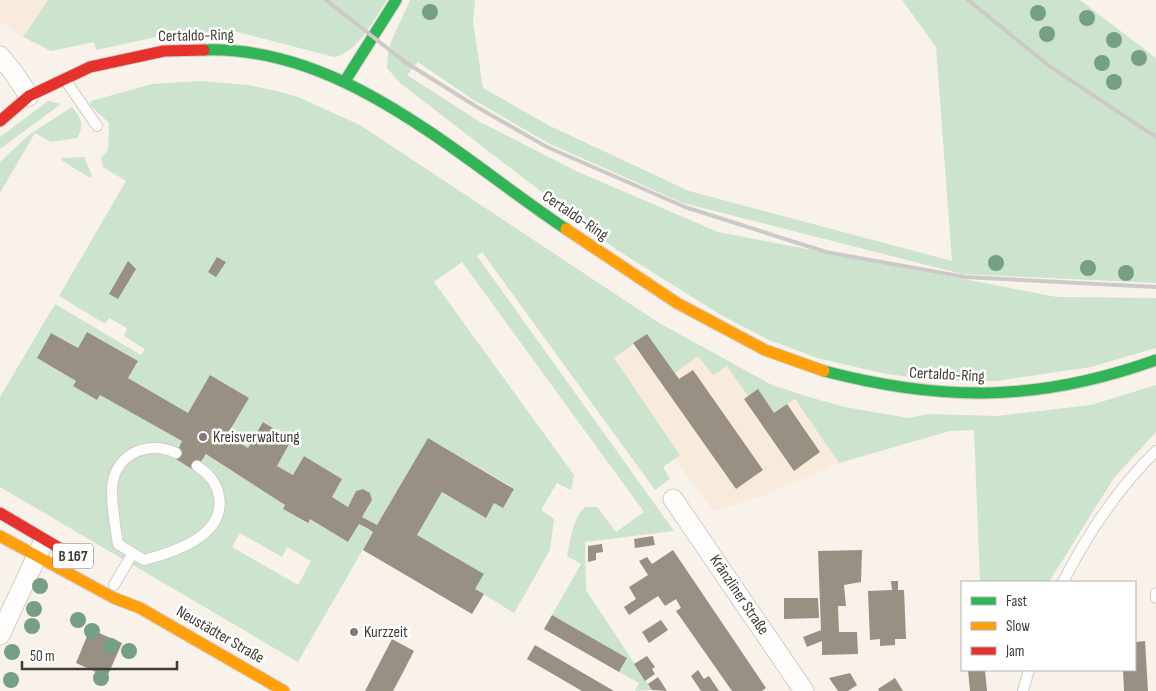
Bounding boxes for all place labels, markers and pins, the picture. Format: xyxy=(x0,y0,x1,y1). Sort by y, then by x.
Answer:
place label: Kreisverwaltung xyxy=(213,428,300,447)
marker: Kreisverwaltung xyxy=(197,431,209,443)
place label: Kurzzeit xyxy=(364,623,408,642)
marker: Kurzzeit xyxy=(348,626,360,638)

